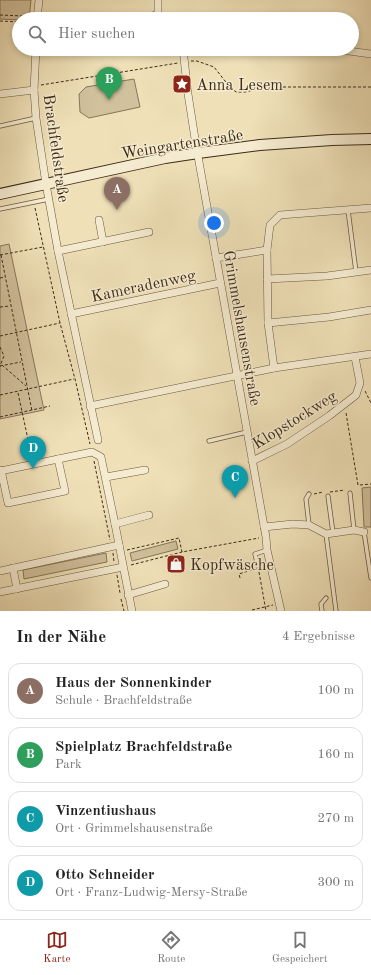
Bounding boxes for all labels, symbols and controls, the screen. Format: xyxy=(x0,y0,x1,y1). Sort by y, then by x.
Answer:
search box xyxy=(12,12,359,56)
icon: search xyxy=(26,23,48,45)
text: Hier suchen xyxy=(58,27,135,42)
pin: B xyxy=(96,67,122,100)
place icon: Anna Lesem xyxy=(171,73,193,95)
place label: Anna Lesem xyxy=(196,78,283,94)
street label: Brachfeldstraße xyxy=(39,93,71,204)
street label: Weingartenstraße xyxy=(120,127,244,163)
pin: A xyxy=(104,177,130,210)
your location xyxy=(204,213,224,233)
street label: Grimmelshausenstraße xyxy=(219,249,263,407)
street label: Kameradenweg xyxy=(90,268,198,306)
street label: Klopstockweg xyxy=(250,388,340,453)
pin: D xyxy=(20,436,46,469)
pin: C xyxy=(222,465,248,498)
shop icon: Kopfwäsche xyxy=(165,553,187,575)
place label: Kopfwäsche xyxy=(190,558,274,574)
text: In der Nähe xyxy=(16,629,106,646)
text: 4 Ergebnisse xyxy=(282,630,355,643)
text: Haus der Sonnenkinder xyxy=(55,676,212,691)
text: A xyxy=(25,684,35,697)
text: 100 m xyxy=(317,684,354,697)
text: Schule · Brachfeldstraße xyxy=(55,694,192,707)
text: Spielplatz Brachfeldstraße xyxy=(55,740,232,755)
text: B xyxy=(25,748,35,761)
text: 160 m xyxy=(317,748,354,761)
text: Park xyxy=(55,758,82,771)
text: Vinzentiushaus xyxy=(55,804,156,819)
text: C xyxy=(26,812,34,825)
text: 270 m xyxy=(317,812,354,825)
text: Ort · Grimmelshausenstraße xyxy=(55,822,213,835)
text: Otto Schneider xyxy=(55,868,155,883)
text: D xyxy=(25,876,35,889)
text: 300 m xyxy=(317,876,354,889)
text: Ort · Franz-Ludwig-Mersy-Straße xyxy=(55,886,248,899)
tab: Karte xyxy=(43,929,71,967)
tab: Route xyxy=(157,929,185,967)
tab: Gespeichert xyxy=(272,929,328,967)

